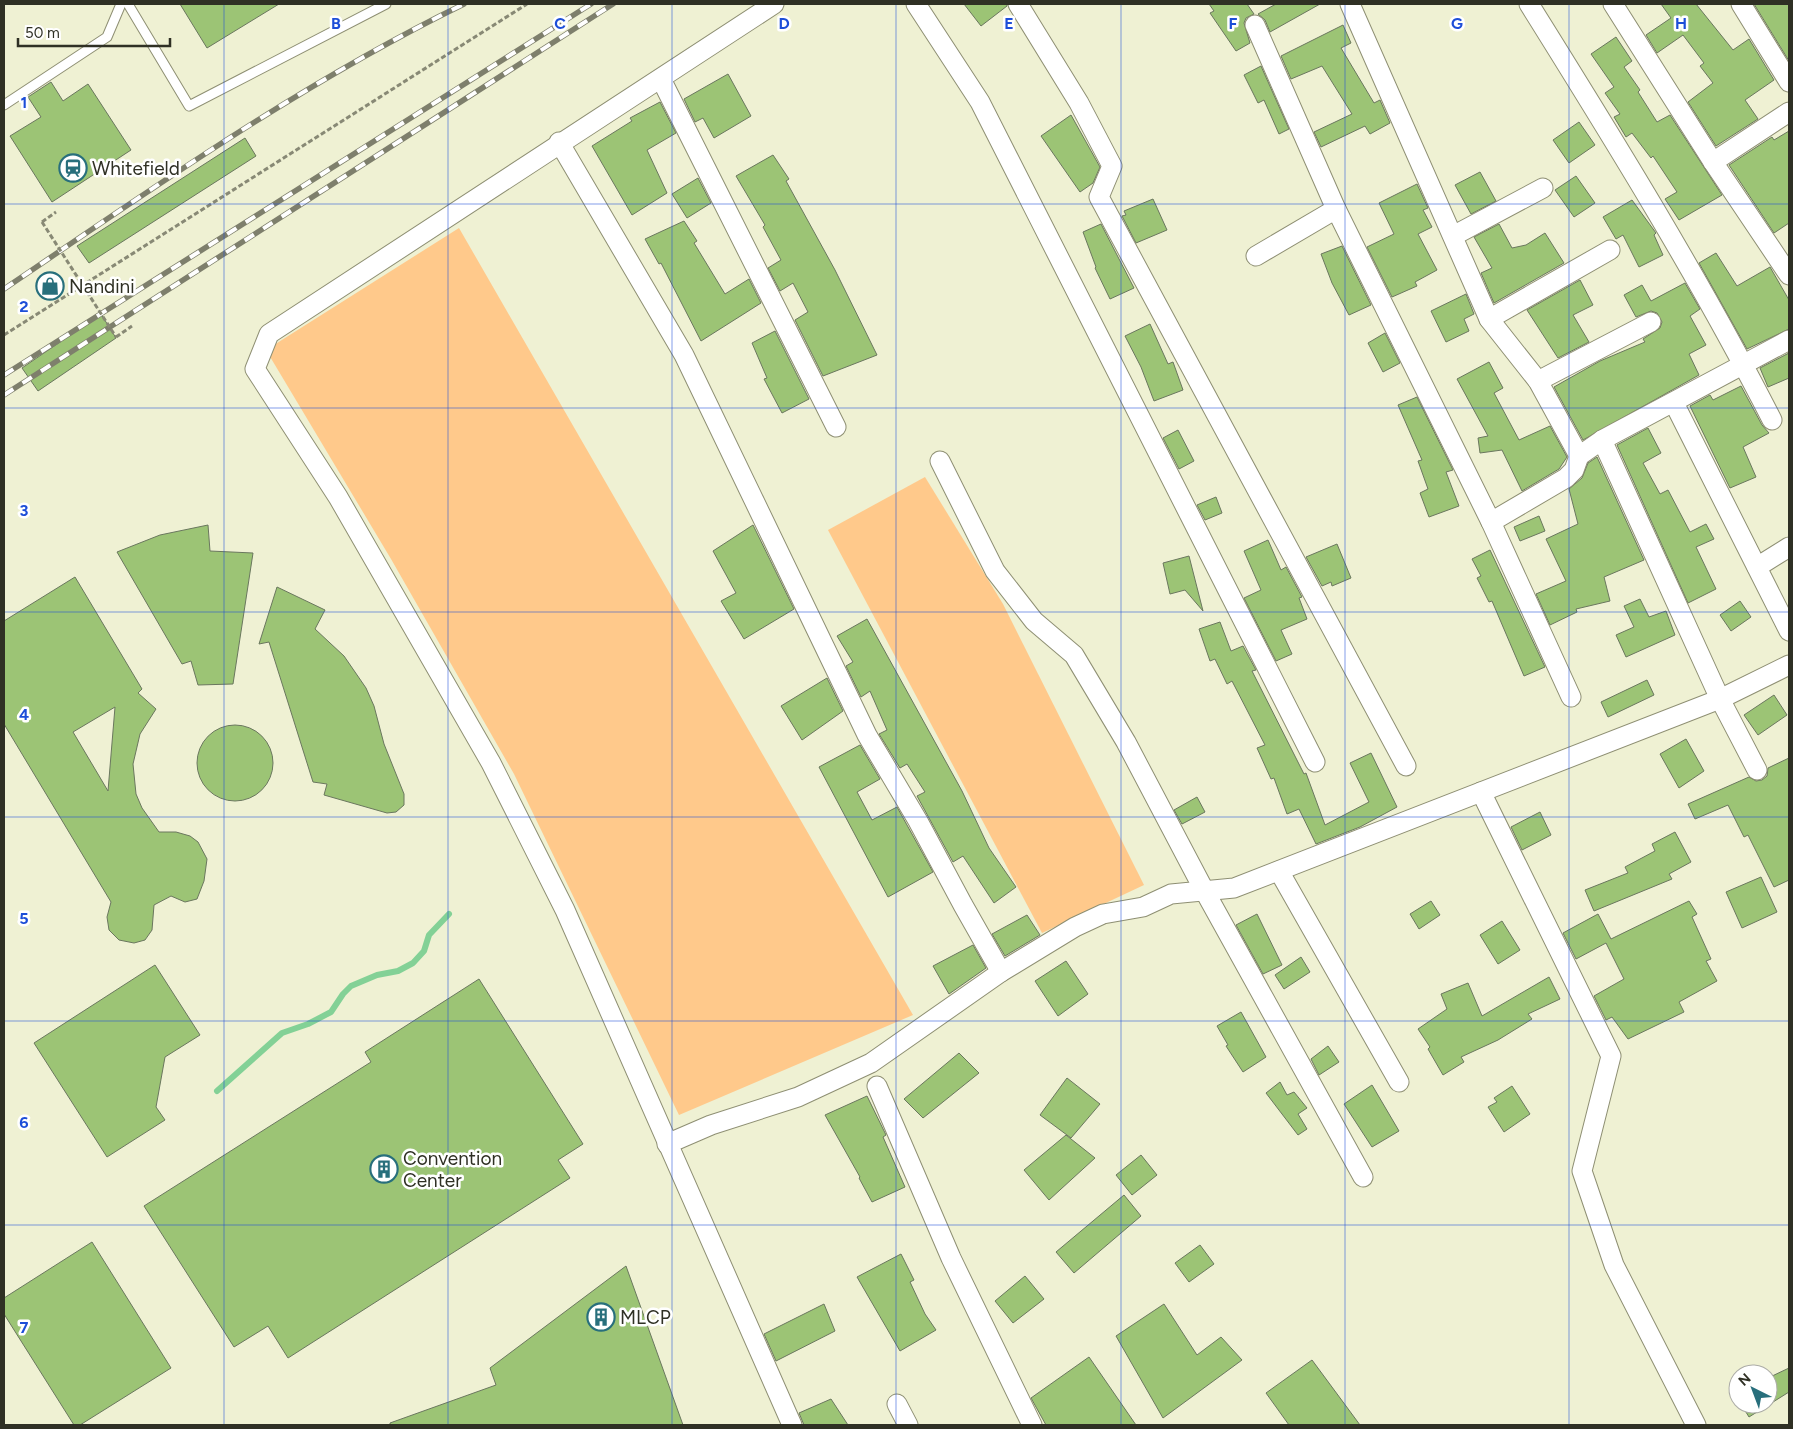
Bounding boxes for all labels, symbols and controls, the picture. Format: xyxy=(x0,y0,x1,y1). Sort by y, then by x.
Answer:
text: B xyxy=(331,14,341,33)
text: C xyxy=(554,14,566,33)
text: D xyxy=(778,14,790,33)
text: E xyxy=(1004,14,1014,33)
text: F xyxy=(1229,14,1238,33)
text: G xyxy=(1451,14,1463,33)
text: H xyxy=(1675,14,1687,33)
scale bar xyxy=(18,15,170,47)
text: 50 m xyxy=(25,24,60,42)
text: 1 xyxy=(21,93,27,112)
station icon: Whitefield xyxy=(58,153,88,183)
place label: Whitefield xyxy=(92,157,180,180)
shop icon: Nandini xyxy=(35,271,65,301)
place label: Nandini xyxy=(69,275,135,298)
text: 2 xyxy=(19,297,29,316)
text: 3 xyxy=(20,501,29,520)
text: 4 xyxy=(19,705,29,724)
text: 5 xyxy=(19,909,29,928)
text: 6 xyxy=(19,1113,29,1132)
place label: Convention Center xyxy=(403,1147,502,1192)
building icon: Convention Center xyxy=(369,1154,399,1184)
building icon: MLCP xyxy=(586,1302,616,1332)
place label: MLCP xyxy=(620,1306,671,1329)
text: 7 xyxy=(20,1318,29,1337)
north arrow xyxy=(1728,1364,1778,1414)
text: N xyxy=(1735,1370,1754,1390)

